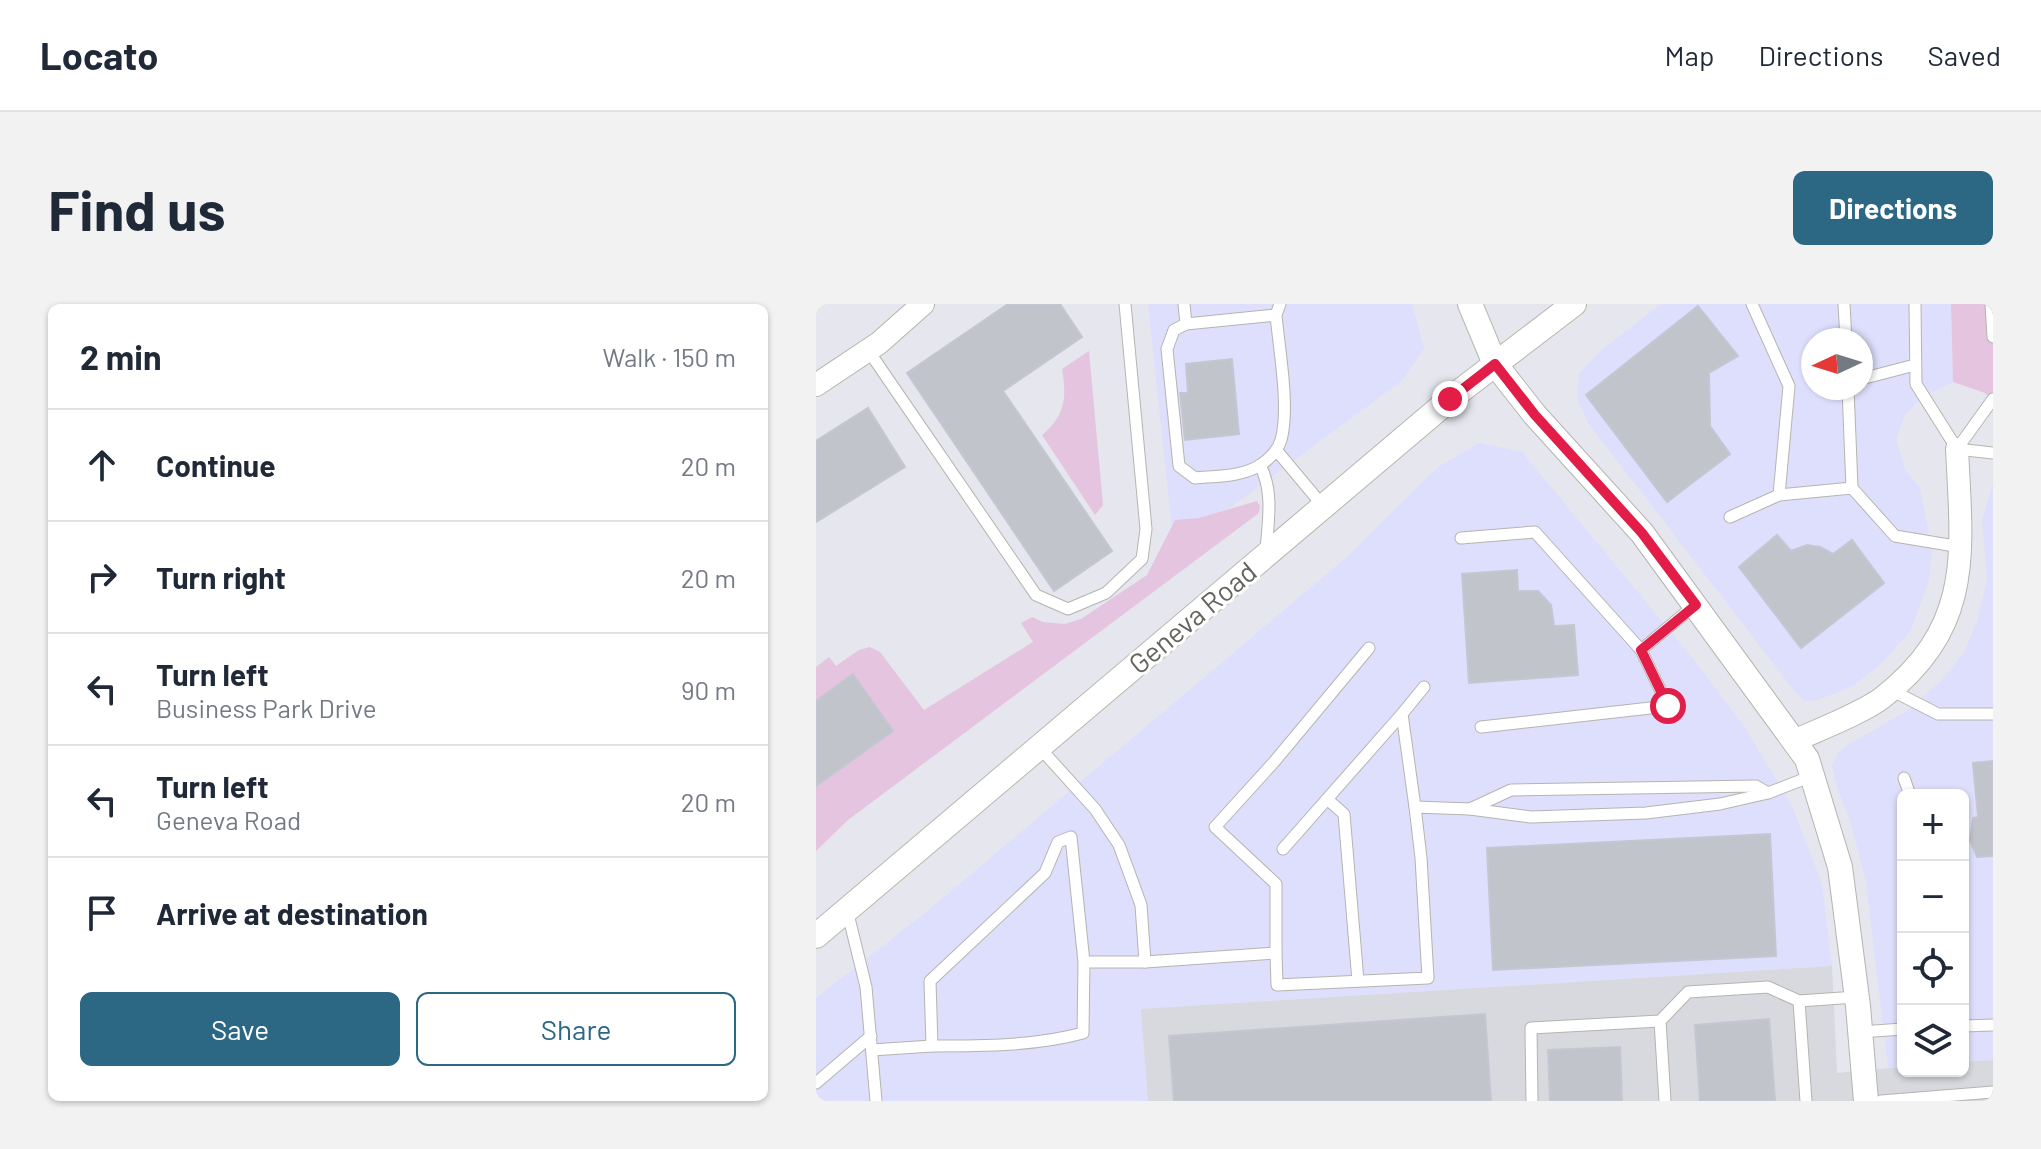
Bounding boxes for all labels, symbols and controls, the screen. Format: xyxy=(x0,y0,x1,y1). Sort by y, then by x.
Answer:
text: Locato xyxy=(40,32,158,78)
text: Map xyxy=(1665,38,1714,72)
text: Directions xyxy=(1758,38,1884,72)
text: Saved xyxy=(1928,38,2001,72)
button: Directions xyxy=(1793,171,1993,245)
text: Find us xyxy=(48,175,226,242)
north arrow xyxy=(1801,328,1873,400)
text: 2 min xyxy=(80,336,162,377)
text: Walk · 150 m xyxy=(602,341,736,372)
route end xyxy=(1432,381,1468,417)
icon: ahead xyxy=(80,443,124,487)
text: Continue xyxy=(156,447,276,483)
text: 20 m xyxy=(681,450,736,481)
street label: Geneva Road xyxy=(1121,554,1263,680)
icon: right xyxy=(80,555,124,599)
text: Turn right xyxy=(156,559,286,595)
text: 20 m xyxy=(681,562,736,593)
text: Turn left xyxy=(156,656,269,692)
icon: left xyxy=(80,667,124,711)
text: 90 m xyxy=(681,674,736,705)
route start xyxy=(1650,688,1686,724)
text: Business Park Drive xyxy=(156,692,377,723)
text: Turn left xyxy=(156,768,269,804)
icon: left xyxy=(80,779,124,823)
text: 20 m xyxy=(681,786,736,817)
map controls xyxy=(1897,789,1969,1077)
button: + xyxy=(1897,789,1969,861)
text: Geneva Road xyxy=(156,804,301,835)
button: − xyxy=(1897,861,1969,933)
icon: arrive xyxy=(80,891,124,935)
text: Arrive at destination xyxy=(156,895,428,931)
button: locate xyxy=(1897,933,1969,1005)
button: Save xyxy=(80,992,400,1066)
button: Share xyxy=(416,992,736,1066)
button: layers xyxy=(1897,1005,1969,1077)

